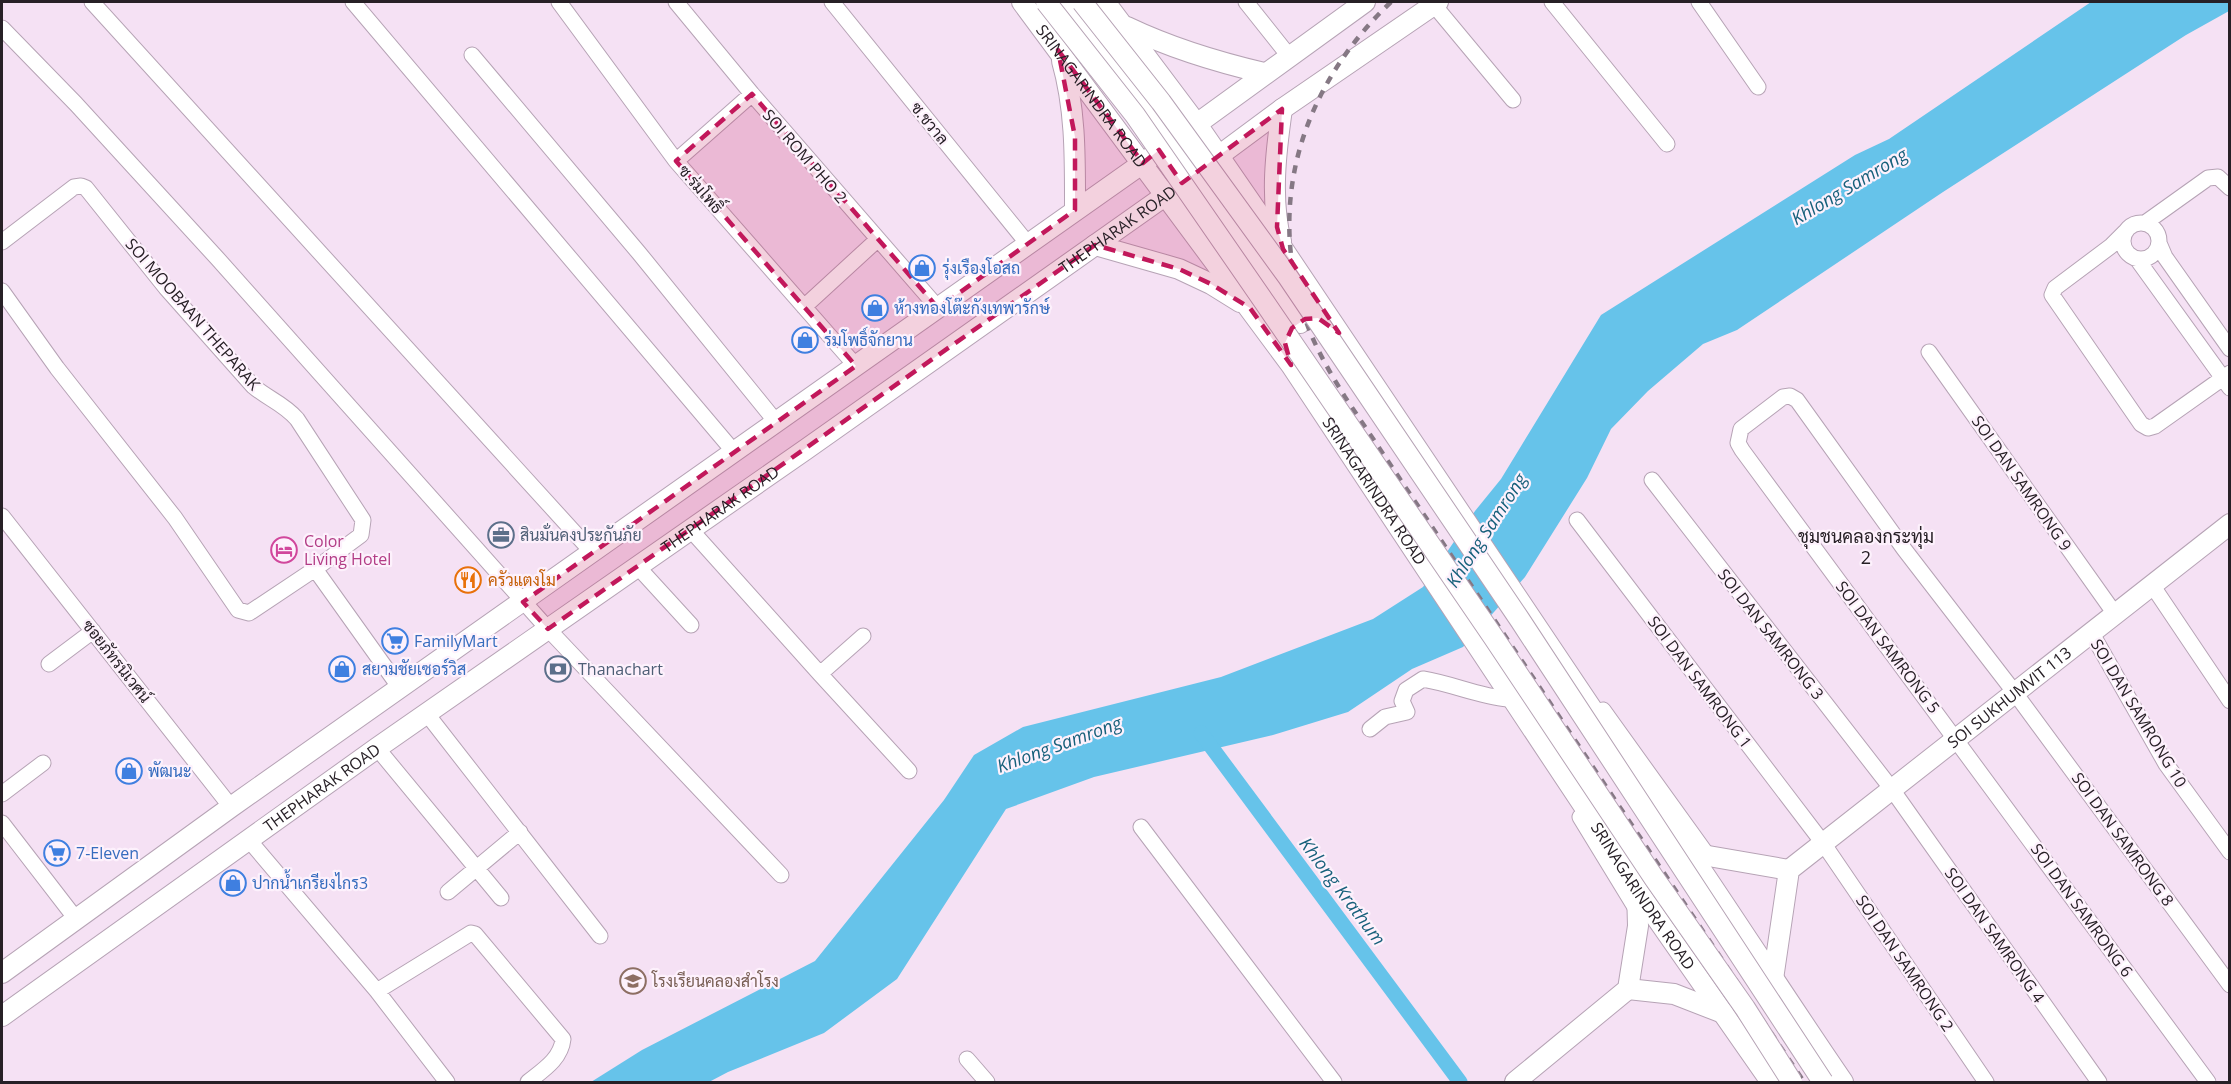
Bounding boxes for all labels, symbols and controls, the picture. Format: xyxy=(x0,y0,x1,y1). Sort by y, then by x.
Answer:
street label: SRINAGARINDRA ROAD xyxy=(1031,20,1152,172)
street label: ซ.ชวาล xyxy=(906,97,954,149)
street label: SOI ROM PHO 2 xyxy=(758,104,852,208)
water label: Khlong Samrong xyxy=(1786,142,1912,230)
street label: ซ.ร่มโพธิ์ xyxy=(674,158,731,218)
street label: THEPHARAK ROAD xyxy=(1054,180,1181,278)
street label: SOI MOOBAAN THEPARAK xyxy=(121,233,265,395)
shop icon: รุ่งเรืองโอสถ xyxy=(907,253,937,283)
place label: รุ่งเรืองโอสถ xyxy=(942,257,1020,280)
shop icon: ห้างทองโต๊ะกังเทพารักษ์ xyxy=(860,293,890,323)
place label: ห้างทองโต๊ะกังเทพารักษ์ xyxy=(894,296,1050,319)
shop icon: ร่มโพธิ์จักยาน xyxy=(790,325,820,355)
place label: ร่มโพธิ์จักยาน xyxy=(824,326,913,351)
street label: SOI DAN SAMRONG 9 xyxy=(1967,411,2077,555)
street label: SRINAGARINDRA ROAD xyxy=(1318,413,1432,569)
street label: THEPHARAK ROAD xyxy=(657,460,783,558)
water label: Khlong Samrong xyxy=(1440,468,1532,592)
office icon: สินมั่นคงประกันภัย xyxy=(486,520,516,550)
place label: สินมั่นคงประกันภัย xyxy=(520,522,642,546)
district label: ชุมชนคลองกระทุ่ม 2 xyxy=(1798,524,1934,569)
place label: Color Living Hotel xyxy=(304,530,391,570)
hotel icon: Color Living Hotel xyxy=(269,535,299,565)
street label: SOI DAN SAMRONG 3 xyxy=(1713,564,1829,704)
restaurant icon: ครัวแตงโม xyxy=(453,565,483,595)
place label: ครัวแตงโม xyxy=(488,569,556,591)
street label: SOI DAN SAMRONG 5 xyxy=(1831,576,1945,718)
street label: SOI DAN SAMRONG 1 xyxy=(1643,611,1757,753)
street label: ซอยภัทรนิเวศน์ xyxy=(78,614,157,707)
supermarket icon: FamilyMart xyxy=(380,626,410,656)
place label: FamilyMart xyxy=(414,630,498,652)
street label: SOI DAN SAMRONG 10 xyxy=(2086,635,2192,791)
street label: SOI SUKHUMVIT 113 xyxy=(1942,642,2076,753)
shop icon: สยามชัยเซอร์วิส xyxy=(327,654,357,684)
bank icon: Thanachart xyxy=(543,654,573,684)
place label: สยามชัยเซอร์วิส xyxy=(362,657,466,680)
place label: Thanachart xyxy=(578,658,663,680)
water label: Khlong Samrong xyxy=(993,710,1125,778)
street label: THEPHARAK ROAD xyxy=(259,738,385,837)
shop icon: พัฒนะ xyxy=(114,756,144,786)
place label: พัฒนะ xyxy=(148,760,192,782)
street label: SOI DAN SAMRONG 8 xyxy=(2067,768,2179,910)
street label: SRINAGARINDRA ROAD xyxy=(1586,818,1700,974)
water label: Khlong Krathum xyxy=(1295,832,1391,950)
supermarket icon: 7-Eleven xyxy=(42,838,72,868)
street label: SOI DAN SAMRONG 6 xyxy=(2026,839,2138,981)
place label: 7-Eleven xyxy=(76,842,139,864)
street label: SOI DAN SAMRONG 4 xyxy=(1940,863,2050,1007)
shop icon: ปากน้ำเกรียงไกร3 xyxy=(218,868,248,898)
place label: ปากน้ำเกรียงไกร3 xyxy=(252,869,368,894)
street label: SOI DAN SAMRONG 2 xyxy=(1851,890,1959,1036)
school or university icon: โรงเรียนคลองสำโรง xyxy=(618,966,648,996)
place label: โรงเรียนคลองสำโรง xyxy=(651,970,779,992)

